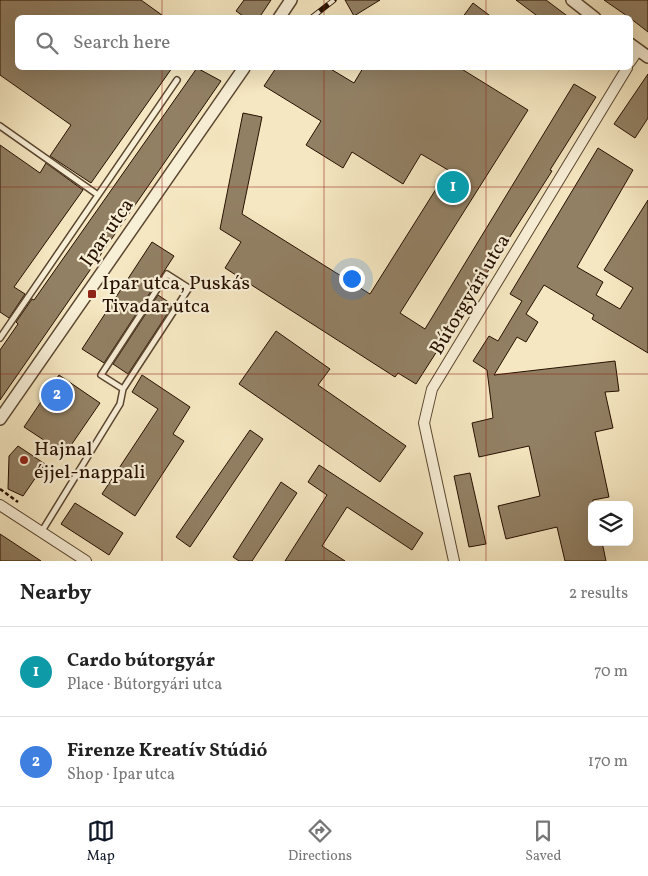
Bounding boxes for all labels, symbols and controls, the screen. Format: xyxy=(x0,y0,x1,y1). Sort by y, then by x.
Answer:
search box xyxy=(15,15,633,70)
icon: search xyxy=(33,29,61,57)
text: Search here xyxy=(73,30,170,56)
pin: 1 xyxy=(437,168,469,206)
street label: Ipar utca xyxy=(74,193,141,273)
street label: Bútorgyári utca xyxy=(424,230,518,361)
your location xyxy=(339,266,365,292)
place label: Ipar utca, Puskás Tivadar utca xyxy=(102,270,250,321)
marker: Ipar utca, Puskás Tivadar utca xyxy=(86,288,98,300)
pin: 2 xyxy=(41,376,73,414)
place label: Hajnal éjjel-nappali xyxy=(34,436,145,487)
marker: Hajnal éjjel-nappali xyxy=(18,454,30,466)
map controls xyxy=(588,501,633,546)
button: layers xyxy=(588,501,633,546)
text: Nearby xyxy=(20,579,91,608)
text: 2 results xyxy=(569,583,628,605)
text: Cardo bútorgyár xyxy=(67,648,215,674)
text: 1 xyxy=(33,661,39,683)
text: 70 m xyxy=(594,661,628,683)
text: Place · Bútorgyári utca xyxy=(67,674,222,696)
text: Firenze Kreatív Stúdió xyxy=(67,738,267,764)
text: 2 xyxy=(32,751,40,773)
text: 170 m xyxy=(588,751,628,773)
text: Shop · Ipar utca xyxy=(67,764,175,786)
tab: Map xyxy=(87,817,115,866)
tab: Directions xyxy=(288,817,352,866)
tab: Saved xyxy=(525,817,561,866)

